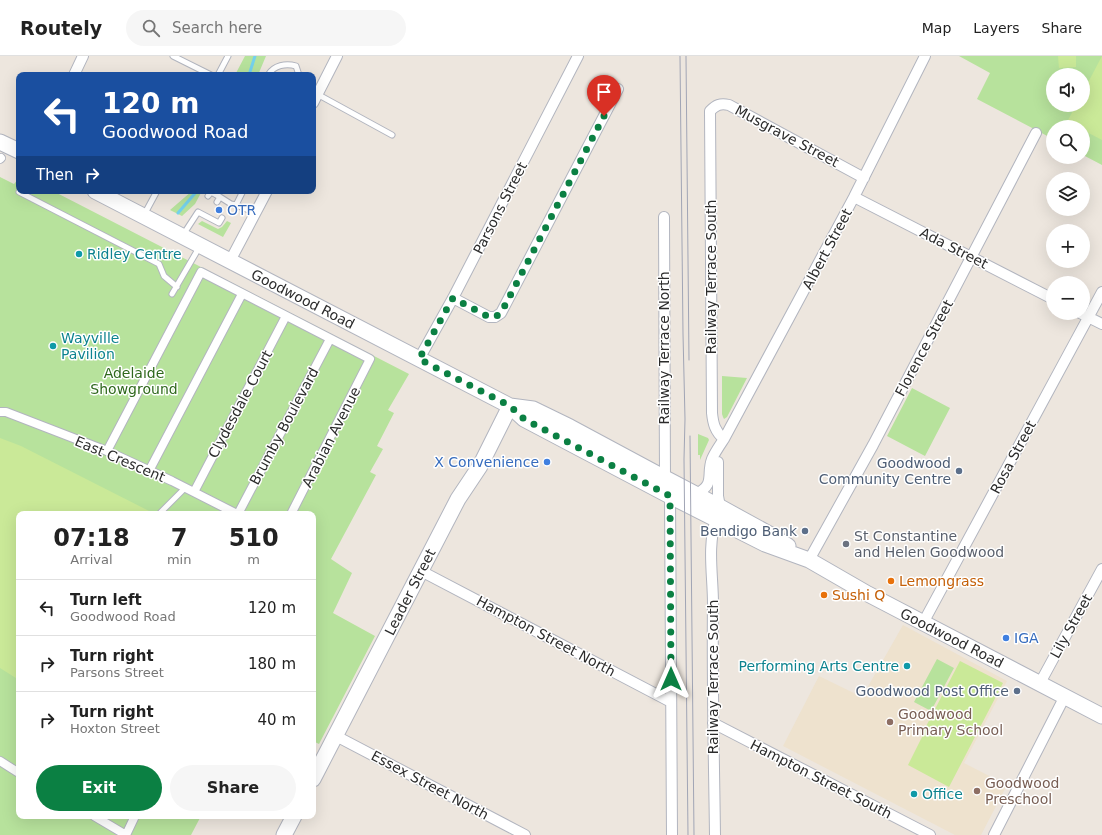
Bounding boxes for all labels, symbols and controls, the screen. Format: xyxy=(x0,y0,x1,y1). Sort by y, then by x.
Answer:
search box xyxy=(126,10,406,46)
text: Routely xyxy=(20,17,102,39)
icon: search xyxy=(140,17,162,39)
text: Search here xyxy=(172,19,262,37)
text: Map xyxy=(922,20,951,36)
text: Layers xyxy=(973,20,1020,36)
text: Share xyxy=(1042,20,1082,36)
map controls xyxy=(1046,68,1090,320)
button: sound xyxy=(1046,68,1090,112)
pin xyxy=(587,75,621,116)
icon: arrive xyxy=(593,81,615,103)
text: 120 m xyxy=(102,87,199,120)
icon: left xyxy=(36,88,88,140)
street label: Musgrave Street xyxy=(732,102,842,170)
button: search xyxy=(1046,120,1090,164)
text: Goodwood Road xyxy=(102,121,248,142)
street label: Parsons Street xyxy=(470,159,530,257)
icon: right xyxy=(81,164,103,186)
text: Then xyxy=(36,166,73,184)
button: layers xyxy=(1046,172,1090,216)
street label: Railway Terrace South xyxy=(703,200,719,354)
place label: OTR xyxy=(227,202,257,218)
marker: OTR xyxy=(214,205,224,215)
street label: Albert Street xyxy=(799,205,855,292)
street label: Ada Street xyxy=(917,224,991,272)
button: + xyxy=(1046,224,1090,268)
place label: Ridley Centre xyxy=(87,246,182,262)
marker: Ridley Centre xyxy=(74,249,84,259)
street label: Goodwood Road xyxy=(249,266,357,332)
street label: Railway Terrace North xyxy=(656,271,672,425)
button: − xyxy=(1046,276,1090,320)
street label: Florence Street xyxy=(892,297,956,399)
place label: Wayville Pavilion xyxy=(61,330,119,362)
marker: Wayville Pavilion xyxy=(48,341,58,351)
street label: Clydesdale Court xyxy=(205,347,275,461)
park label: Adelaide Showground xyxy=(90,365,178,397)
street label: Brumby Boulevard xyxy=(246,365,322,487)
street label: Arabian Avenue xyxy=(299,384,363,490)
street label: Rosa Street xyxy=(987,417,1039,496)
street label: East Crescent xyxy=(72,433,168,485)
place label: X Convenience xyxy=(434,454,539,470)
place label: Goodwood Community Centre xyxy=(819,455,951,487)
marker: X Convenience xyxy=(542,457,552,467)
marker: Goodwood Community Centre xyxy=(954,466,964,476)
place label: Bendigo Bank xyxy=(700,523,798,539)
text: 07:18 xyxy=(53,524,130,552)
text: 7 xyxy=(171,524,187,552)
text: 510 xyxy=(229,524,279,552)
marker: Bendigo Bank xyxy=(800,526,810,536)
place label: St Constantine and Helen Goodwood xyxy=(854,528,1004,560)
marker: St Constantine and Helen Goodwood xyxy=(841,539,851,549)
street label: Leader Street xyxy=(381,546,439,638)
text: Arrival xyxy=(70,552,113,567)
text: min xyxy=(167,552,191,567)
text: m xyxy=(247,552,260,567)
place label: Lemongrass xyxy=(899,573,984,589)
marker: Lemongrass xyxy=(886,576,896,586)
place label: Sushi Q xyxy=(832,587,885,603)
marker: Sushi Q xyxy=(819,590,829,600)
text: Turn left xyxy=(70,591,142,609)
street label: Lily Street xyxy=(1047,591,1095,661)
street label: Hampton Street North xyxy=(474,593,618,679)
icon: left xyxy=(36,597,58,619)
text: 120 m xyxy=(248,599,296,617)
street label: Railway Terrace South xyxy=(705,600,721,754)
street label: Goodwood Road xyxy=(898,605,1006,671)
text: Goodwood Road xyxy=(70,609,176,624)
place label: IGA xyxy=(1014,630,1039,646)
marker: IGA xyxy=(1001,633,1011,643)
text: Turn right xyxy=(70,647,154,665)
icon: right xyxy=(36,653,58,675)
text: 180 m xyxy=(248,655,296,673)
position arrow xyxy=(650,658,692,700)
place label: Performing Arts Centre xyxy=(739,658,899,674)
marker: Performing Arts Centre xyxy=(902,661,912,671)
text: Parsons Street xyxy=(70,665,164,680)
place label: Goodwood Post Office xyxy=(856,683,1009,699)
marker: Goodwood Post Office xyxy=(1012,686,1022,696)
text: Turn right xyxy=(70,703,154,721)
place label: Goodwood Primary School xyxy=(898,706,1003,738)
icon: right xyxy=(36,709,58,731)
text: 40 m xyxy=(258,711,296,729)
marker: Goodwood Primary School xyxy=(885,717,895,727)
text: Hoxton Street xyxy=(70,721,160,736)
street label: Hampton Street South xyxy=(748,736,894,822)
street label: Essex Street North xyxy=(369,747,491,823)
button: Exit xyxy=(36,765,162,811)
button: Share xyxy=(170,765,296,811)
place label: Goodwood Preschool xyxy=(985,775,1059,807)
place label: Office xyxy=(922,786,963,802)
marker: Goodwood Preschool xyxy=(972,786,982,796)
marker: Office xyxy=(909,789,919,799)

